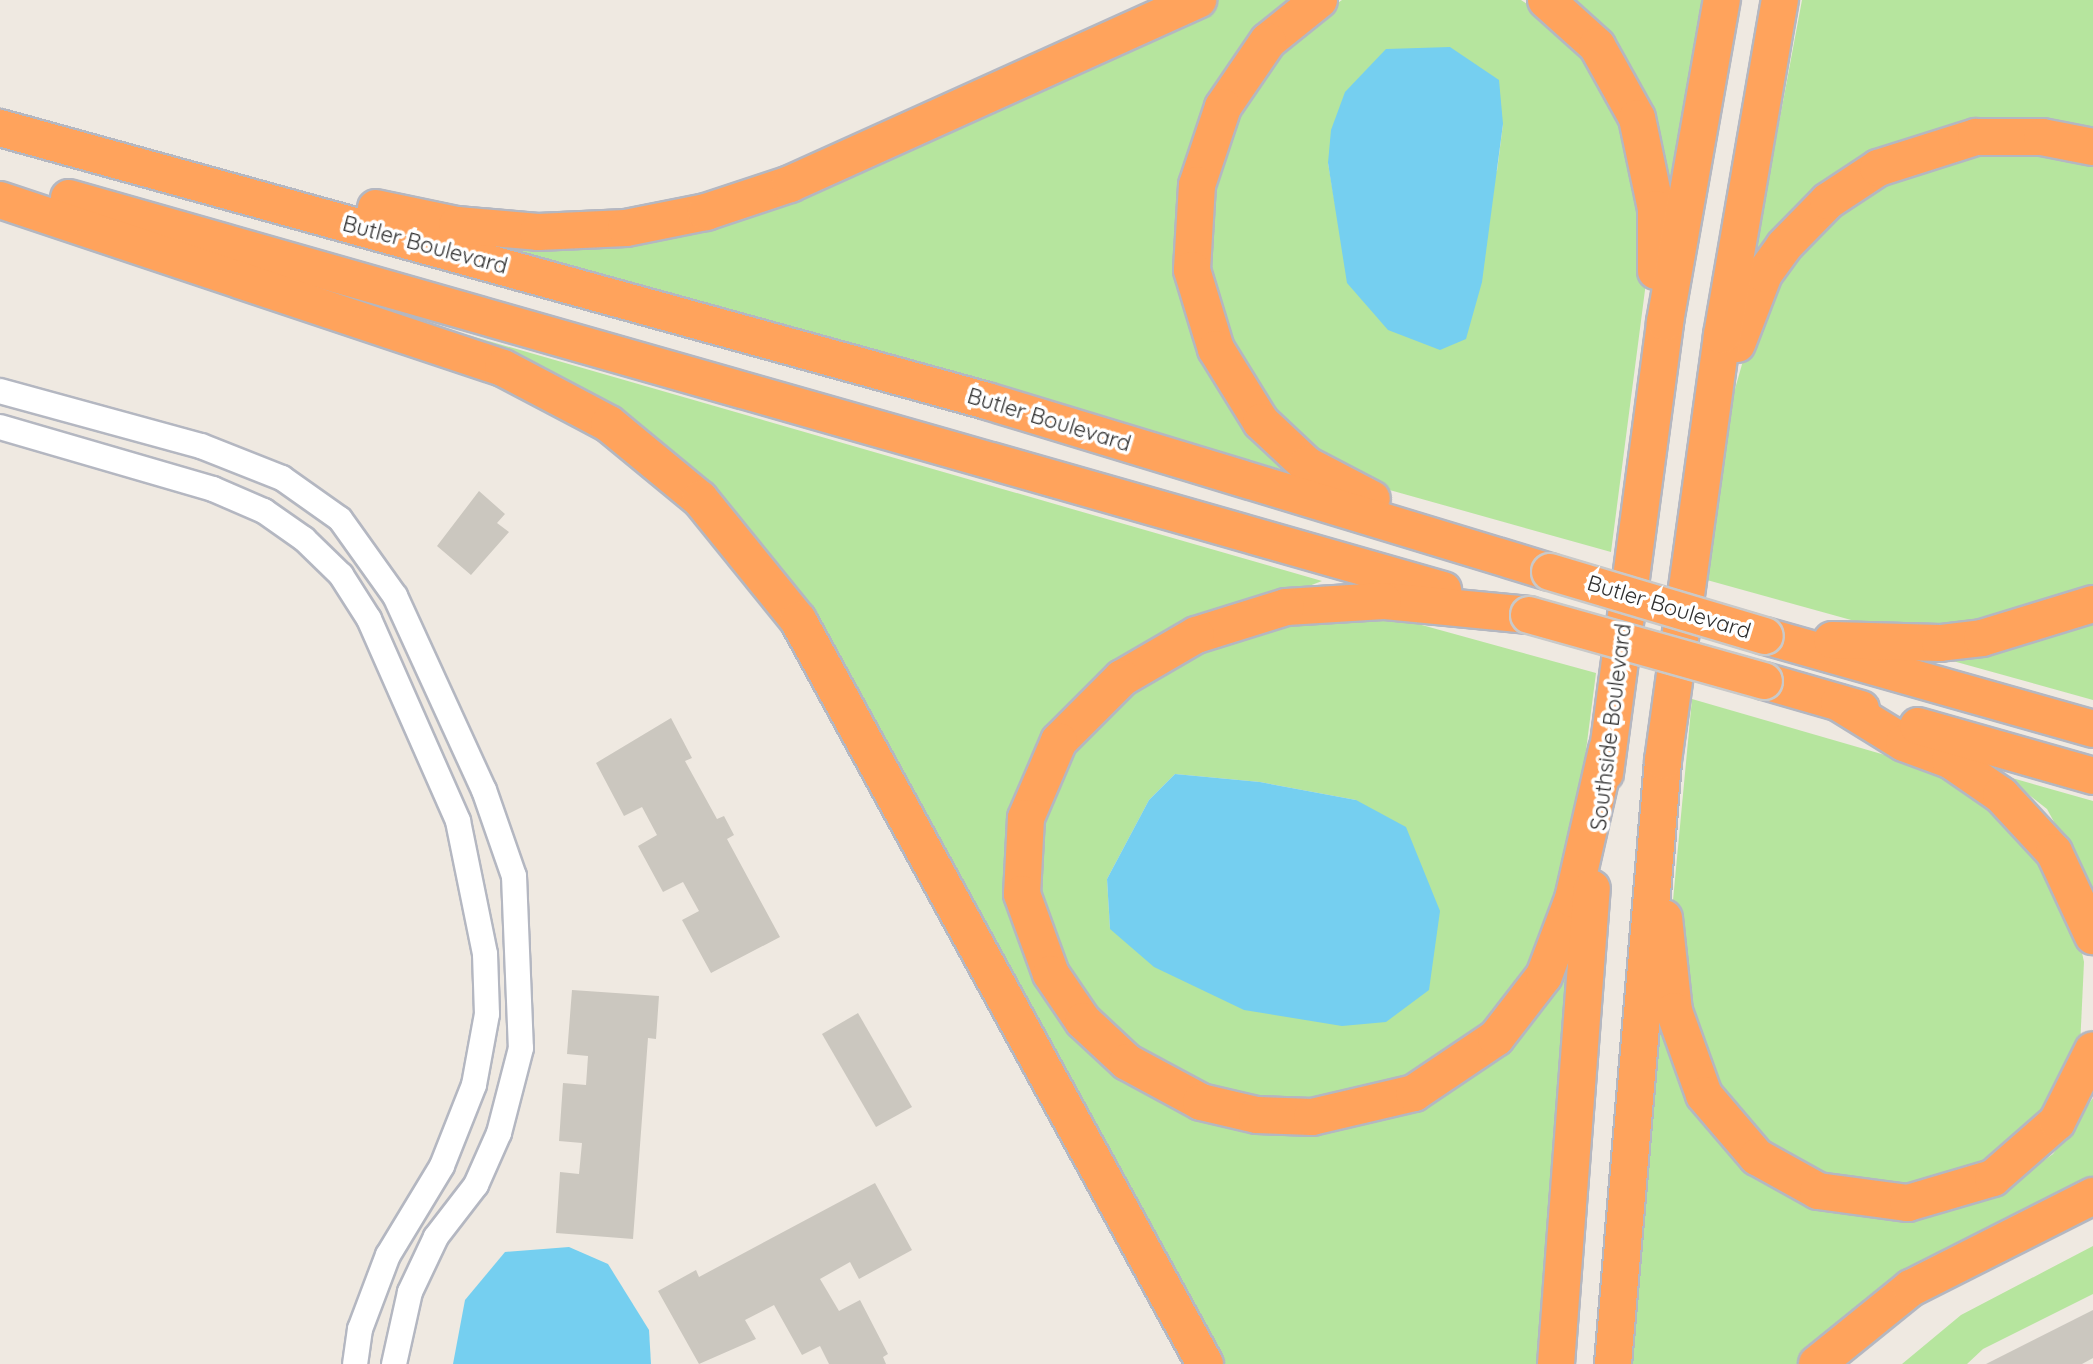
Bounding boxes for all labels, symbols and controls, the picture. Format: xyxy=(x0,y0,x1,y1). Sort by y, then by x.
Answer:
street label: Butler Boulevard xyxy=(340,210,510,280)
street label: Butler Boulevard xyxy=(964,383,1134,457)
street label: Butler Boulevard xyxy=(1584,570,1754,644)
street label: Southside Boulevard xyxy=(1585,622,1637,832)

